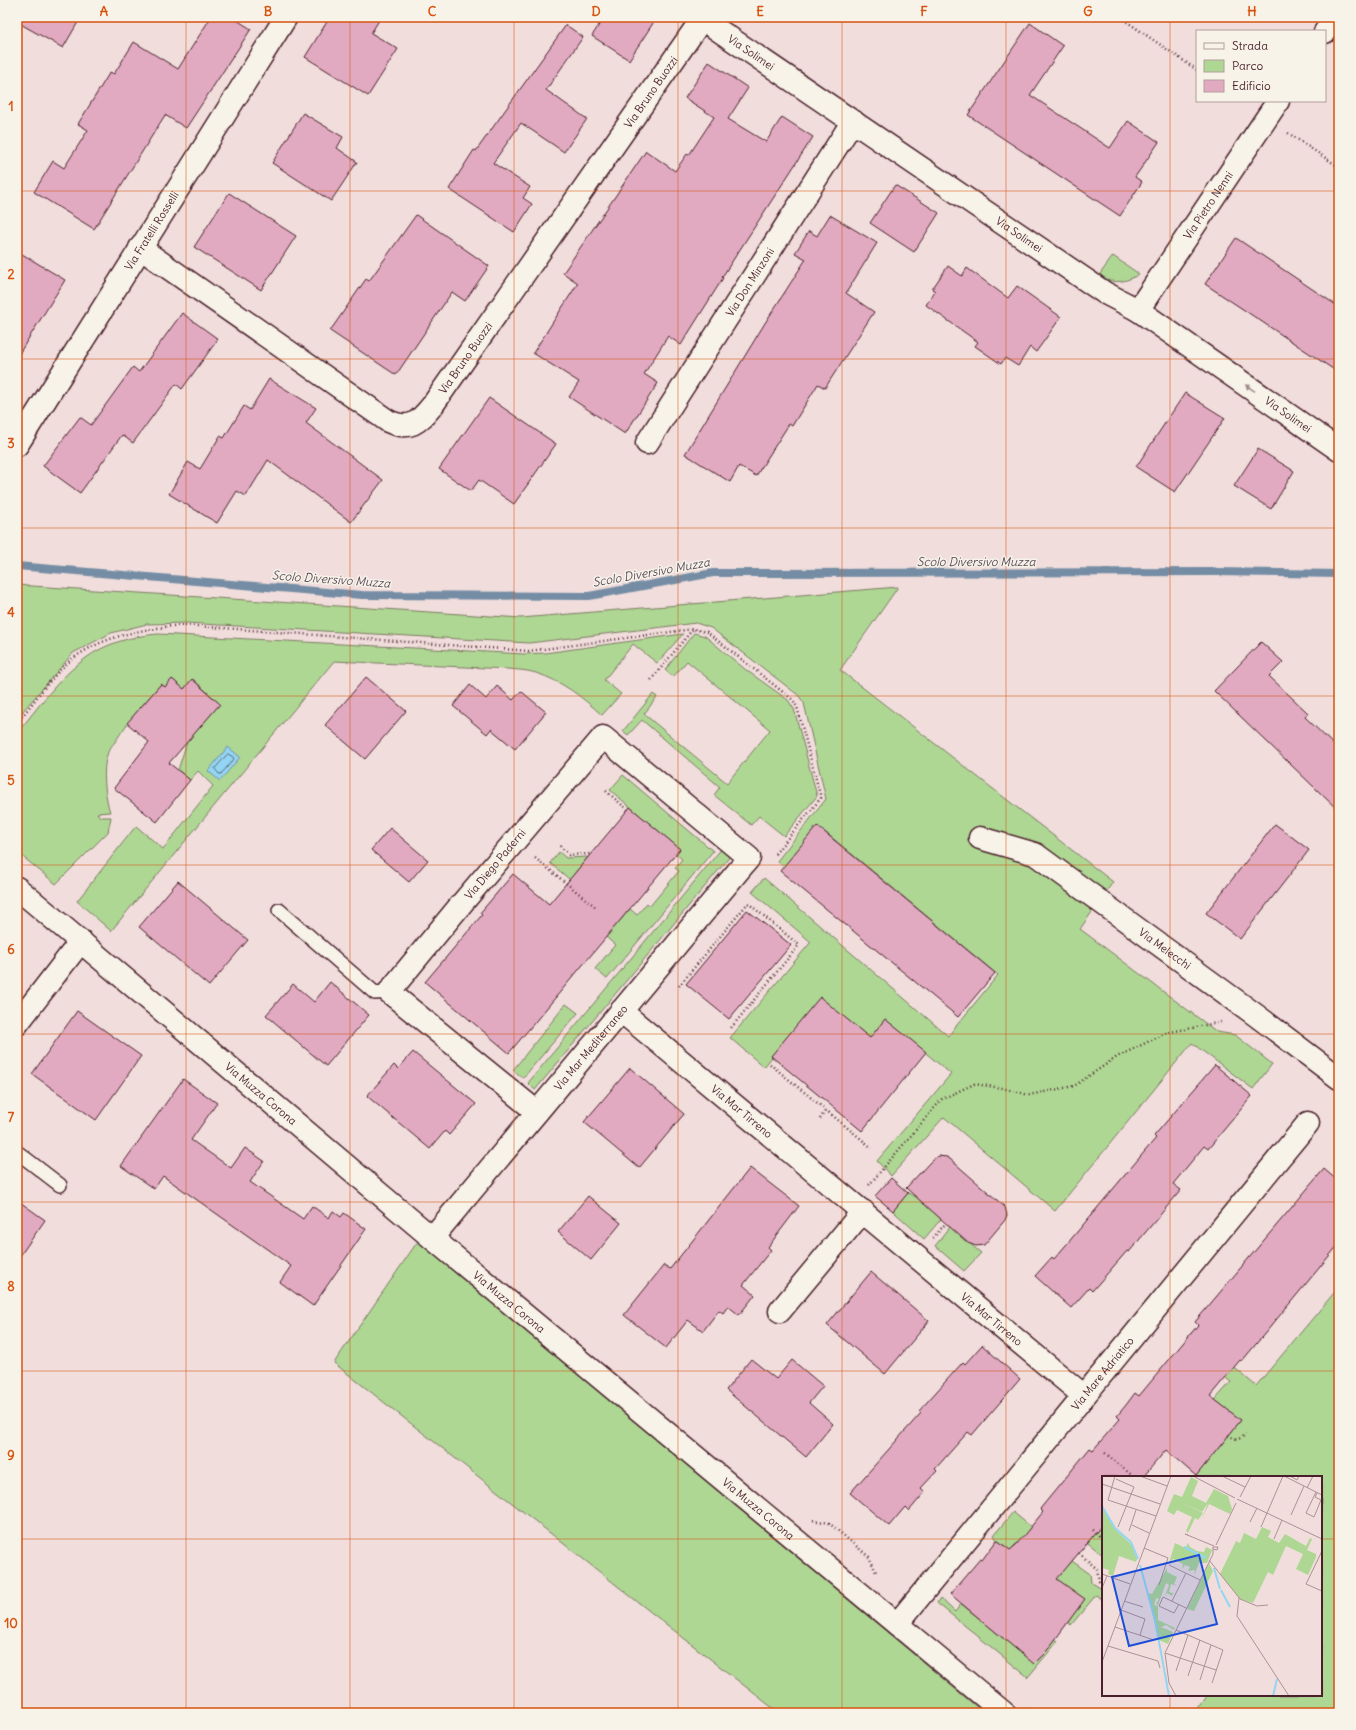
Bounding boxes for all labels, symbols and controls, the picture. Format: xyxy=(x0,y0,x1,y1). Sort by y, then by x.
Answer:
text: A xyxy=(100,3,109,20)
text: B xyxy=(264,3,273,20)
text: C xyxy=(428,3,437,20)
text: D xyxy=(591,3,601,20)
text: E xyxy=(756,3,764,20)
text: F xyxy=(920,3,928,20)
text: G xyxy=(1083,3,1093,20)
text: H xyxy=(1247,3,1257,20)
legend xyxy=(1196,30,1326,102)
street label: Via Solimei xyxy=(725,32,777,73)
text: Strada xyxy=(1232,38,1268,53)
street label: Via Bruno Buozzi xyxy=(621,54,681,131)
text: Parco xyxy=(1232,58,1264,73)
text: Edificio xyxy=(1232,78,1271,93)
text: 1 xyxy=(8,98,14,115)
street label: Via Pietro Nenni xyxy=(1180,169,1236,242)
street label: Via Fratelli Rosselli xyxy=(122,189,182,273)
street label: Via Solimei xyxy=(993,214,1045,255)
street label: Via Don Minzoni xyxy=(723,245,777,319)
text: 2 xyxy=(7,266,15,283)
street label: Via Bruno Buozzi xyxy=(436,319,495,397)
one-way arrow xyxy=(1244,384,1255,392)
street label: Via Solimei xyxy=(1262,394,1314,436)
text: 3 xyxy=(7,435,15,452)
water label: Scolo Diversivo Muzza xyxy=(591,554,712,590)
water label: Scolo Diversivo Muzza xyxy=(917,554,1036,569)
water label: Scolo Diversivo Muzza xyxy=(271,567,392,591)
text: 4 xyxy=(7,604,15,621)
text: 5 xyxy=(7,772,15,789)
street label: Via Diego Paderni xyxy=(461,826,529,902)
street label: Via Melecchi xyxy=(1136,925,1194,972)
text: 6 xyxy=(7,941,15,958)
street label: Via Mar Mediterraneo xyxy=(551,1002,631,1093)
street label: Via Muzza Corona xyxy=(222,1059,300,1128)
street label: Via Mar Tirreno xyxy=(708,1082,775,1141)
text: 7 xyxy=(8,1109,15,1126)
street label: Via Muzza Corona xyxy=(470,1268,548,1336)
text: 8 xyxy=(7,1278,15,1295)
street label: Via Mar Tirreno xyxy=(958,1290,1025,1349)
street label: Via Mare Adriatico xyxy=(1068,1334,1137,1413)
text: 9 xyxy=(7,1447,15,1464)
street label: Via Muzza Corona xyxy=(719,1475,797,1543)
inset map xyxy=(1102,1476,1322,1696)
text: 10 xyxy=(4,1615,18,1632)

